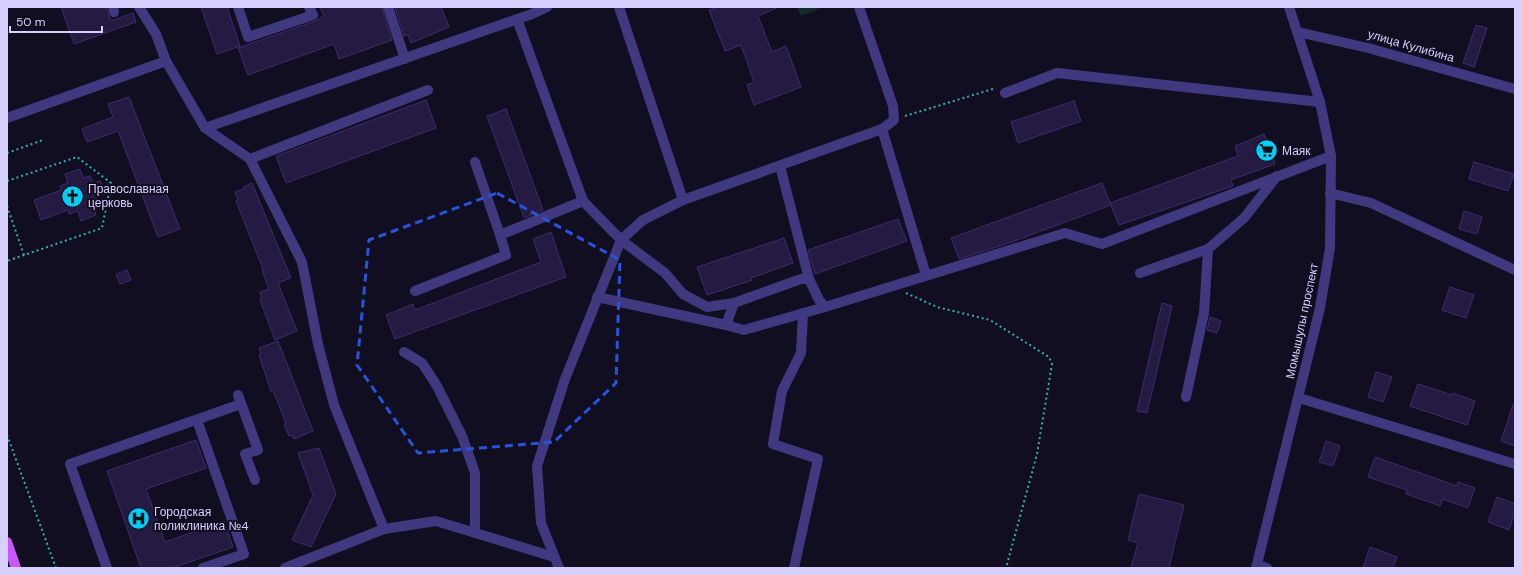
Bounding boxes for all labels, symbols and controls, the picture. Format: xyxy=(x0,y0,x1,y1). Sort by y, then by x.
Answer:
scale bar xyxy=(10,8,102,34)
text: 50 m xyxy=(16,14,45,30)
street label: улица Кулибина xyxy=(1366,26,1457,66)
supermarket icon: Маяк xyxy=(1254,138,1280,164)
place label: Маяк xyxy=(1282,143,1311,159)
place label: Православная церковь xyxy=(88,181,169,211)
church icon: Православная церковь xyxy=(60,183,86,209)
street label: Момышулы проспект xyxy=(1282,261,1322,380)
place label: Городская поликлиника №4 xyxy=(154,504,249,534)
hospital icon: Городская поликлиника №4 xyxy=(126,506,152,532)

